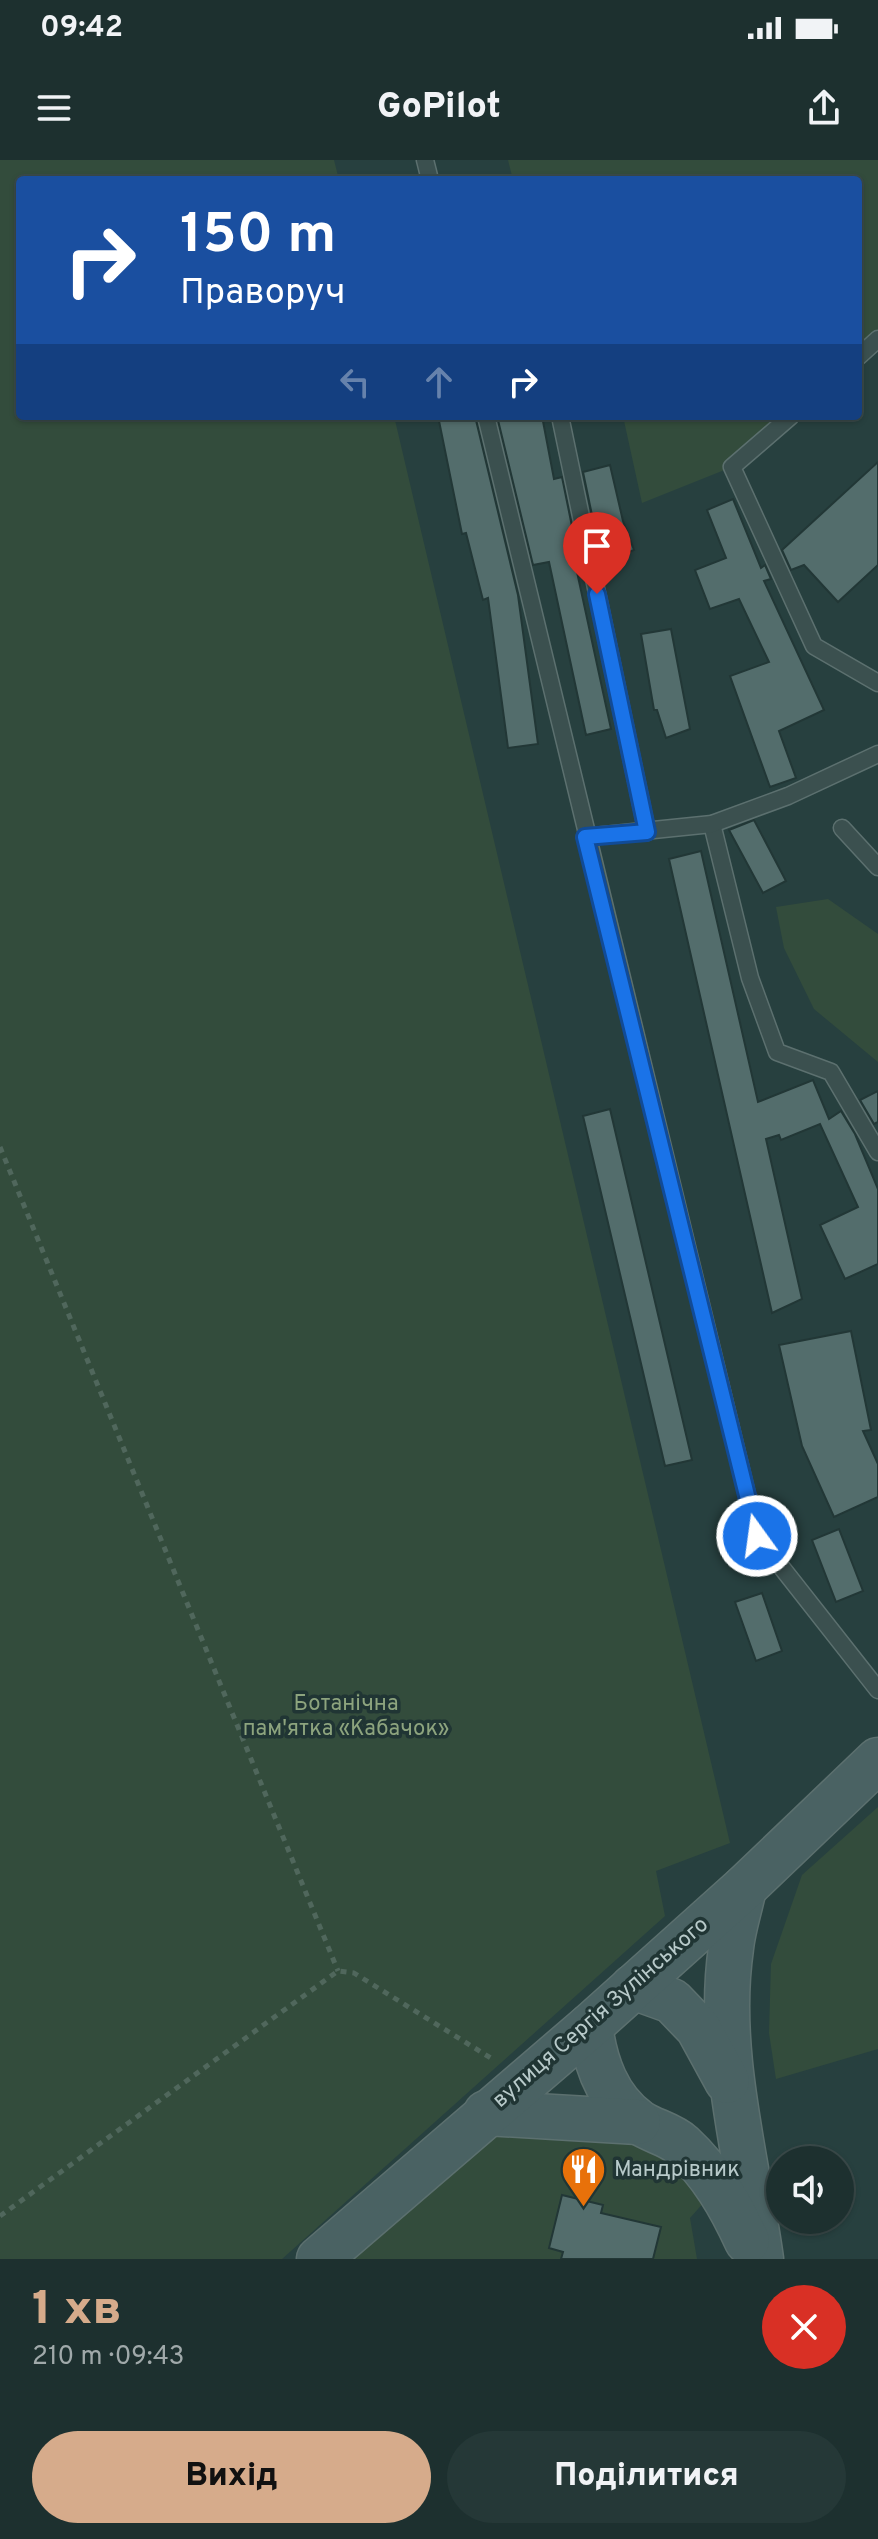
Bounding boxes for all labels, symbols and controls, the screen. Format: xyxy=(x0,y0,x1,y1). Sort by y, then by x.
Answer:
text: 09:42 xyxy=(40,10,123,47)
text: GoPilot xyxy=(377,85,501,131)
icon: menu xyxy=(32,86,76,130)
icon: share xyxy=(802,86,846,130)
text: 150 m xyxy=(180,202,336,272)
icon: right xyxy=(48,208,152,312)
text: Праворуч xyxy=(180,271,345,317)
icon: left xyxy=(333,360,377,404)
icon: ahead xyxy=(417,360,461,404)
icon: right xyxy=(501,360,545,404)
pin xyxy=(563,512,631,594)
icon: arrive xyxy=(575,524,619,568)
position arrow xyxy=(715,1494,799,1578)
park label: Ботанічна пам'ятка «Кабачок» xyxy=(243,1691,449,1743)
street label: вулиця Сергія Зулінського xyxy=(487,1912,715,2114)
restaurant icon: Мандрівник xyxy=(559,2146,607,2209)
map controls xyxy=(766,2146,854,2234)
button: sound xyxy=(766,2146,854,2234)
place label: Мандрівник xyxy=(614,2157,740,2184)
text: 1 хв xyxy=(32,2281,122,2341)
button: close xyxy=(762,2285,846,2369)
text: 210 m · 09:43 xyxy=(32,2341,185,2374)
button: Вихід xyxy=(32,2431,431,2523)
button: Поділитися xyxy=(447,2431,846,2523)

